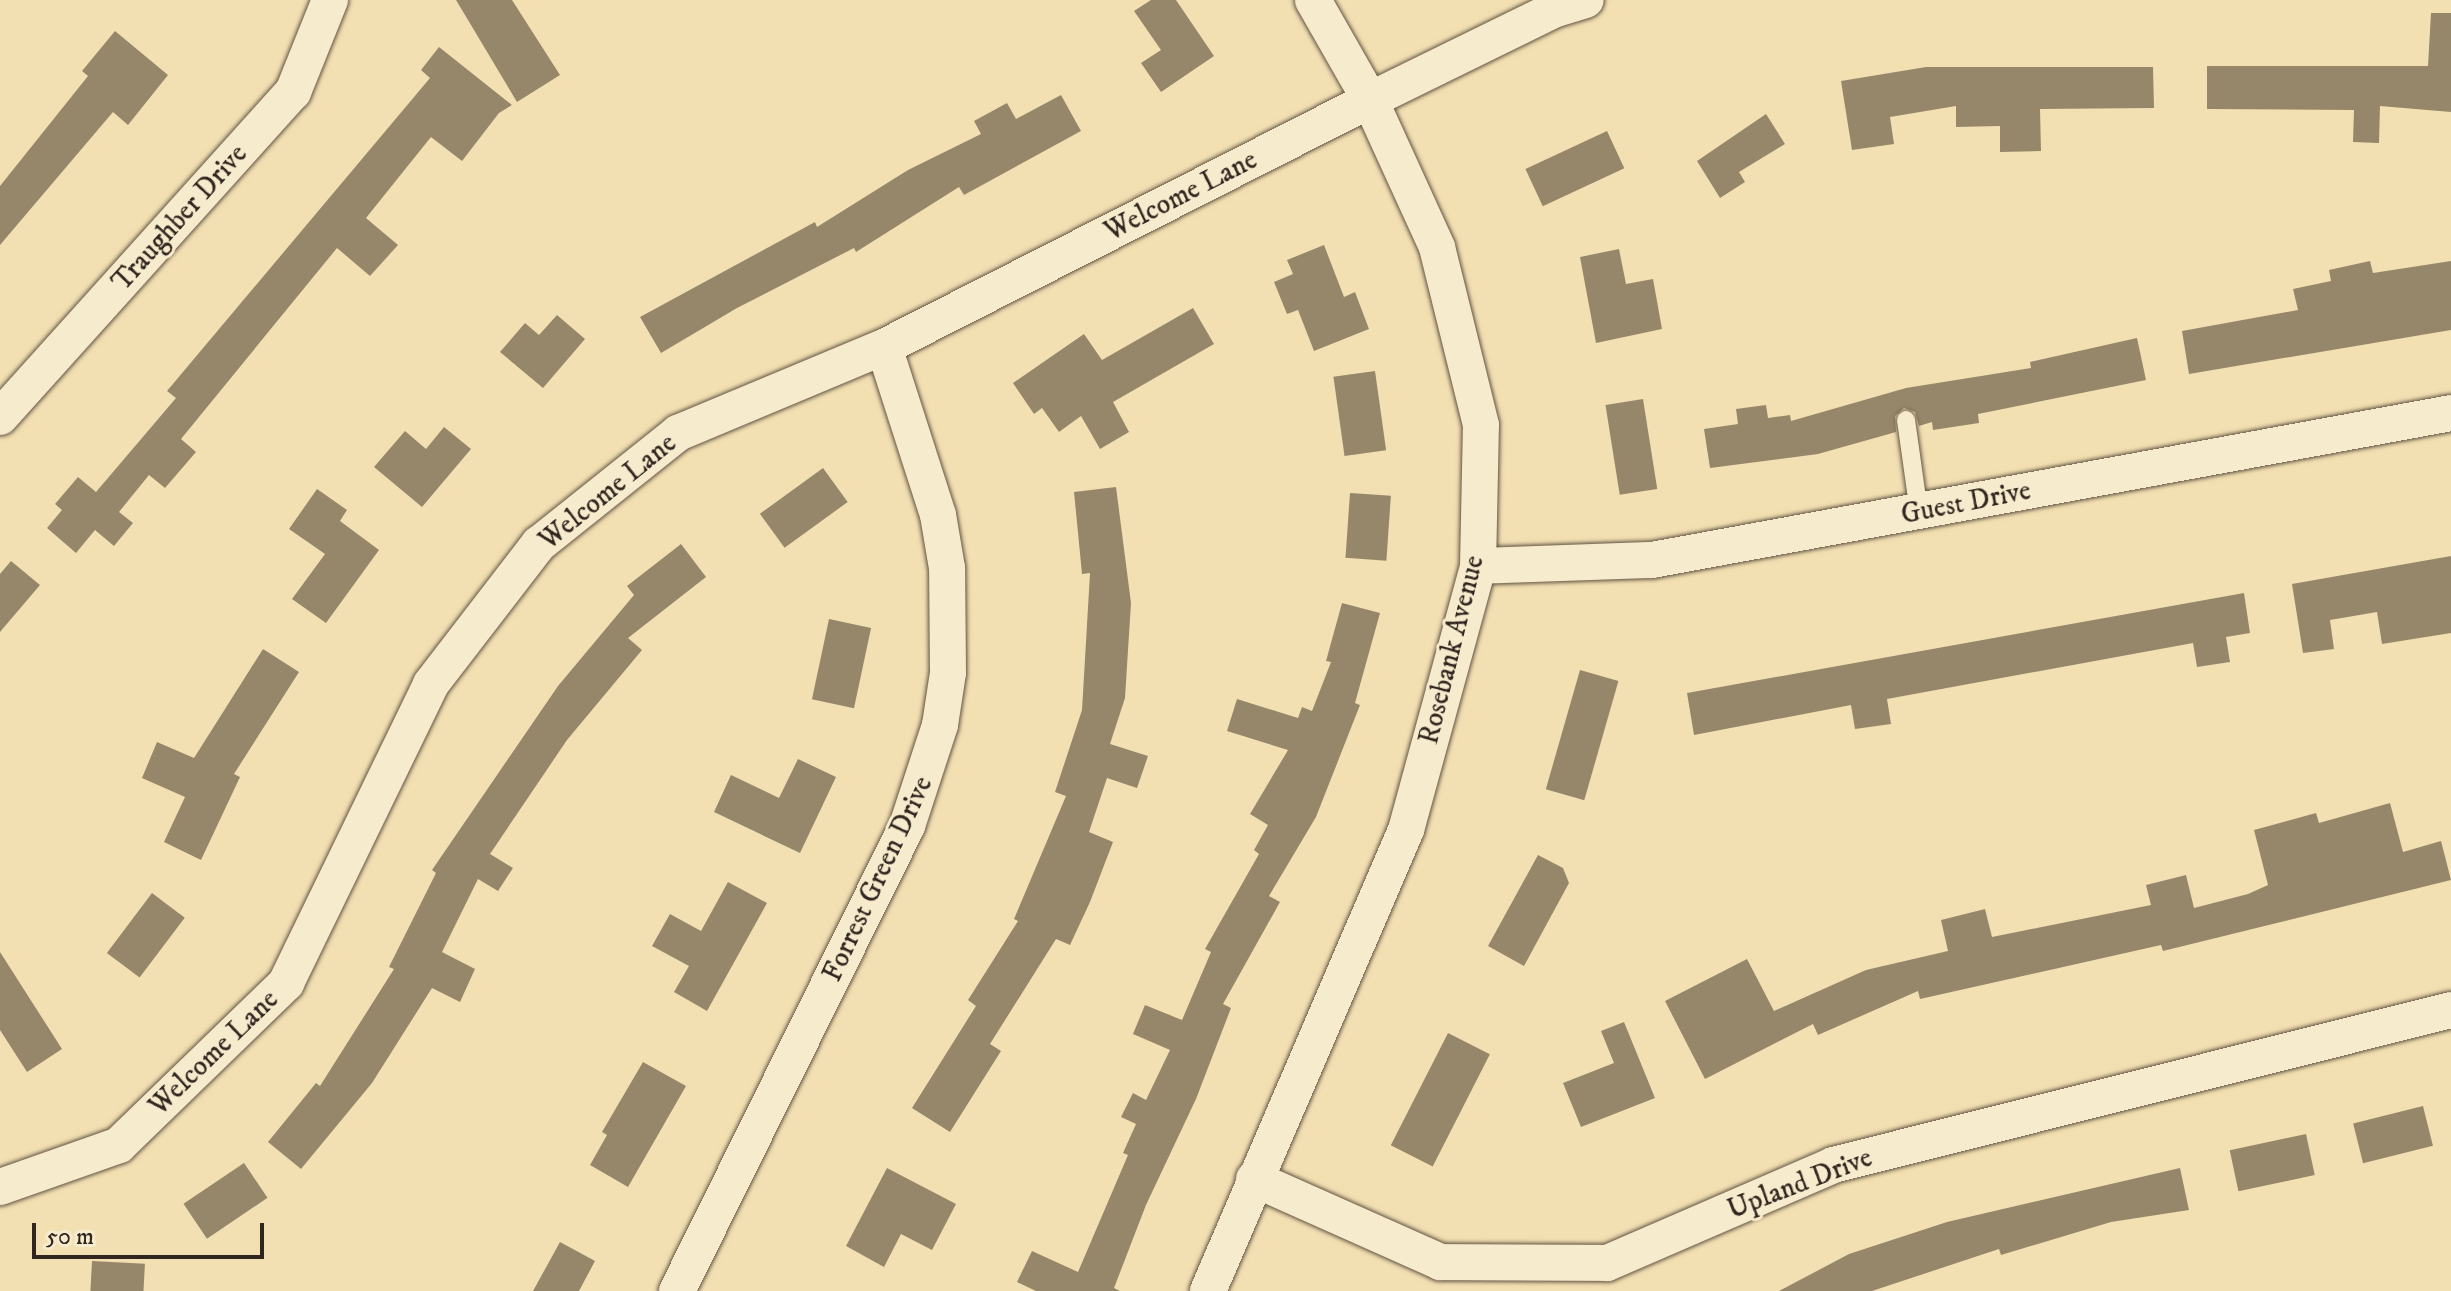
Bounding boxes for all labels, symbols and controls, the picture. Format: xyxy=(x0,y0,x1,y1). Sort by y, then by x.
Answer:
street label: Traughber Drive xyxy=(105,138,255,298)
street label: Welcome Lane xyxy=(1099,143,1263,249)
street label: Welcome Lane xyxy=(533,427,683,557)
street label: Guest Drive xyxy=(1898,474,2034,532)
street label: Rosebank Avenue xyxy=(1412,552,1492,748)
street label: Forrest Green Drive xyxy=(816,771,940,987)
street label: Welcome Lane xyxy=(142,983,286,1123)
street label: Upland Drive xyxy=(1723,1141,1877,1227)
scale bar xyxy=(36,1207,268,1257)
text: 50 m xyxy=(46,1222,94,1252)

